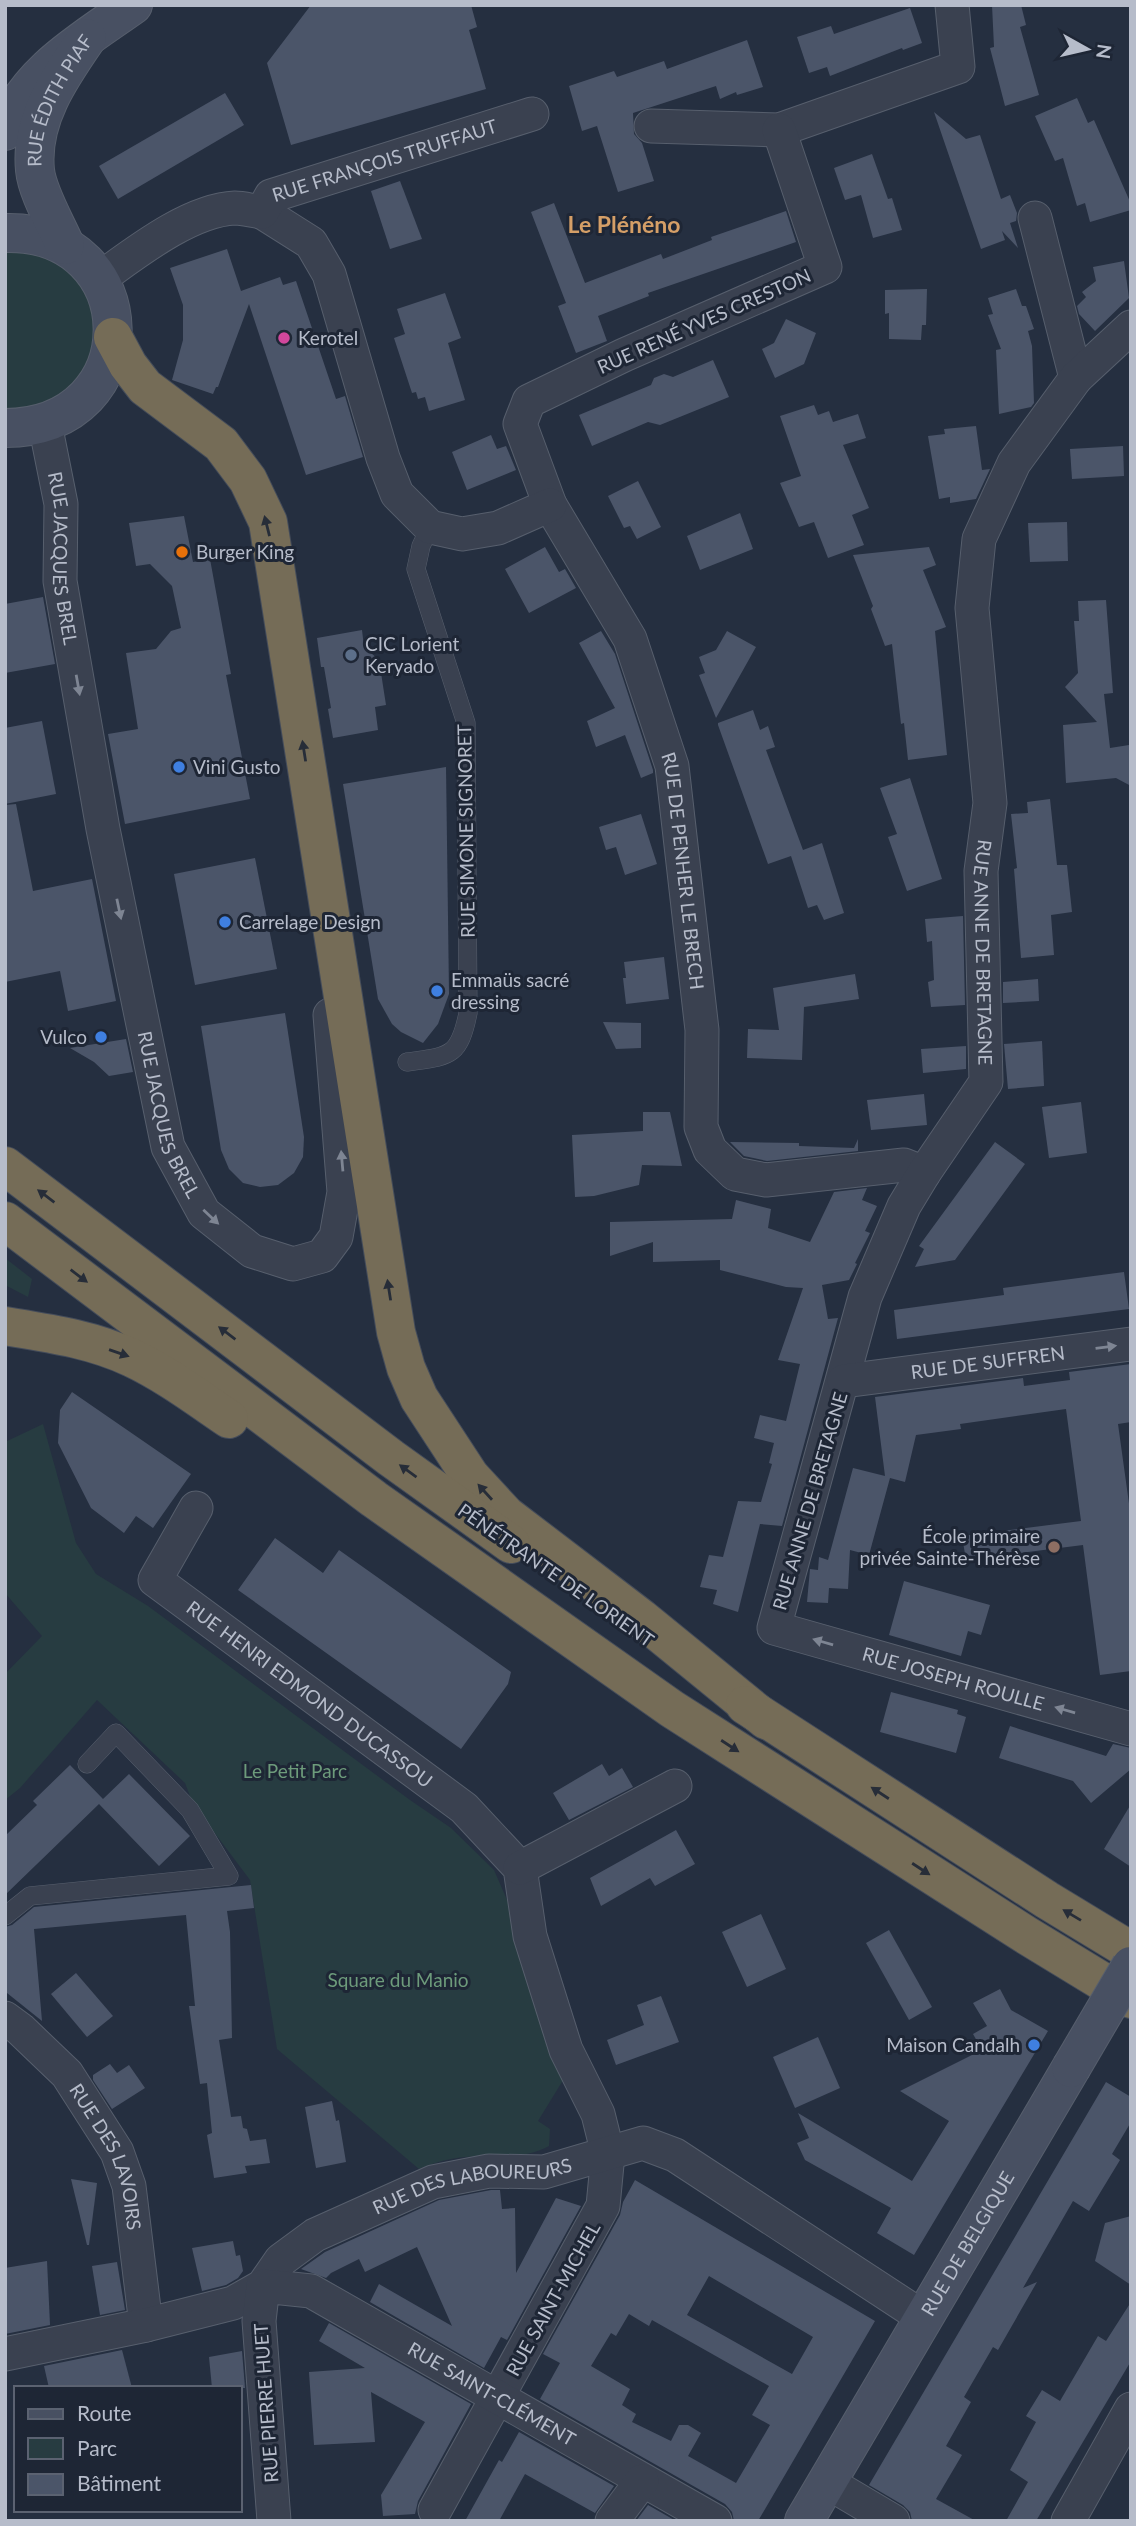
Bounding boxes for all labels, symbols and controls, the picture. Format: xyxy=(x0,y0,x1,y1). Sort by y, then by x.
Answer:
north arrow xyxy=(1052,14,1122,84)
street label: RUE ÉDITH PIAF xyxy=(22,30,97,167)
text: N xyxy=(1092,43,1117,60)
street label: RUE FRANÇOIS TRUFFAUT xyxy=(269,114,500,206)
district label: Le Plénéno xyxy=(568,210,680,238)
street label: RUE RENÉ YVES CRESTON xyxy=(594,263,814,378)
place label: Kerotel xyxy=(298,326,358,349)
marker: Kerotel xyxy=(276,330,292,346)
street label: RUE JACQUES BREL xyxy=(44,470,83,647)
one-way arrow xyxy=(261,515,272,537)
place label: Burger King xyxy=(196,540,294,563)
marker: Burger King xyxy=(174,544,190,560)
place label: CIC Lorient Keryado xyxy=(365,632,459,677)
marker: CIC Lorient Keryado xyxy=(343,647,359,663)
one-way arrow xyxy=(73,674,84,696)
street label: RUE SIMONE SIGNORET xyxy=(452,724,479,938)
one-way arrow xyxy=(298,740,309,762)
street label: RUE DE PENHER LE BRECH xyxy=(657,749,709,991)
place label: Vini Gusto xyxy=(193,755,281,778)
marker: Vini Gusto xyxy=(171,759,187,775)
street label: RUE ANNE DE BRETAGNE xyxy=(969,838,998,1066)
one-way arrow xyxy=(114,898,125,920)
place label: Carrelage Design xyxy=(239,910,381,933)
marker: Carrelage Design xyxy=(217,914,233,930)
place label: Emmaüs sacré dressing xyxy=(451,968,569,1013)
marker: Emmaüs sacré dressing xyxy=(429,983,445,999)
place label: Vulco xyxy=(40,1025,87,1048)
marker: Vulco xyxy=(93,1029,109,1045)
street label: RUE JACQUES BREL xyxy=(134,1029,206,1202)
one-way arrow xyxy=(336,1149,347,1171)
one-way arrow xyxy=(36,1189,55,1203)
one-way arrow xyxy=(202,1209,220,1225)
one-way arrow xyxy=(70,1269,88,1284)
one-way arrow xyxy=(383,1279,394,1301)
one-way arrow xyxy=(218,1326,236,1340)
street label: RUE DE SUFFREN xyxy=(909,1341,1066,1383)
one-way arrow xyxy=(1095,1342,1117,1353)
one-way arrow xyxy=(108,1348,129,1359)
street label: RUE ANNE DE BRETAGNE xyxy=(767,1389,852,1613)
one-way arrow xyxy=(399,1464,417,1478)
one-way arrow xyxy=(477,1483,493,1501)
street label: PÉNÉTRANTE DE LORIENT xyxy=(454,1498,659,1651)
place label: École primaire privée Sainte-Thérèse xyxy=(860,1524,1040,1569)
marker: École primaire privée Sainte-Thérèse xyxy=(1046,1539,1062,1555)
street label: RUE HENRI EDMOND DUCASSOU xyxy=(182,1595,437,1792)
one-way arrow xyxy=(812,1636,834,1647)
street label: RUE JOSEPH ROULLE xyxy=(860,1642,1047,1715)
one-way arrow xyxy=(1055,1704,1076,1714)
one-way arrow xyxy=(720,1739,739,1752)
park label: Le Petit Parc xyxy=(243,1759,347,1782)
one-way arrow xyxy=(871,1787,890,1800)
one-way arrow xyxy=(912,1862,931,1875)
one-way arrow xyxy=(1063,1909,1082,1922)
park label: Square du Manio xyxy=(327,1968,469,1991)
place label: Maison Candalh xyxy=(886,2033,1020,2056)
marker: Maison Candalh xyxy=(1026,2037,1042,2053)
street label: RUE DES LAVOIRS xyxy=(65,2079,146,2231)
street label: RUE DES LABOUREURS xyxy=(369,2153,574,2219)
street label: RUE DE BELGIQUE xyxy=(916,2167,1019,2320)
street label: RUE SAINT-MICHEL xyxy=(501,2218,605,2380)
street label: RUE PIERRE HUET xyxy=(248,2323,283,2483)
street label: RUE SAINT-CLÉMENT xyxy=(404,2337,580,2450)
legend xyxy=(14,2386,242,2512)
text: Route xyxy=(77,2400,132,2425)
text: Parc xyxy=(77,2435,117,2460)
text: Bâtiment xyxy=(77,2470,162,2495)

